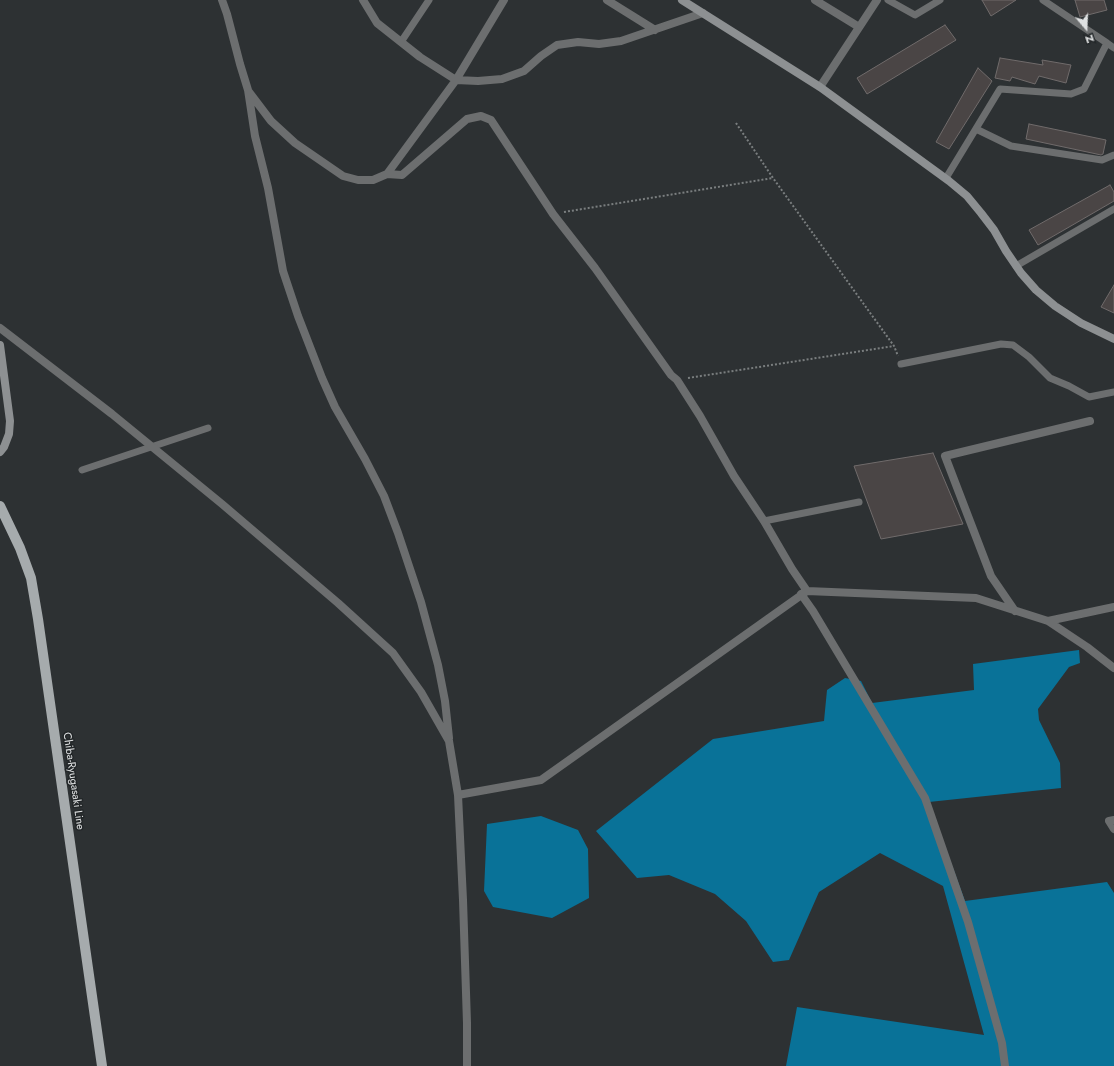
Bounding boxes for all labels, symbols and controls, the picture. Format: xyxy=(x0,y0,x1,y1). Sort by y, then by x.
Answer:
north arrow xyxy=(1066,8,1106,48)
text: N xyxy=(1083,30,1097,48)
street label: Chiba-Ryugasaki Line xyxy=(60,731,86,831)

